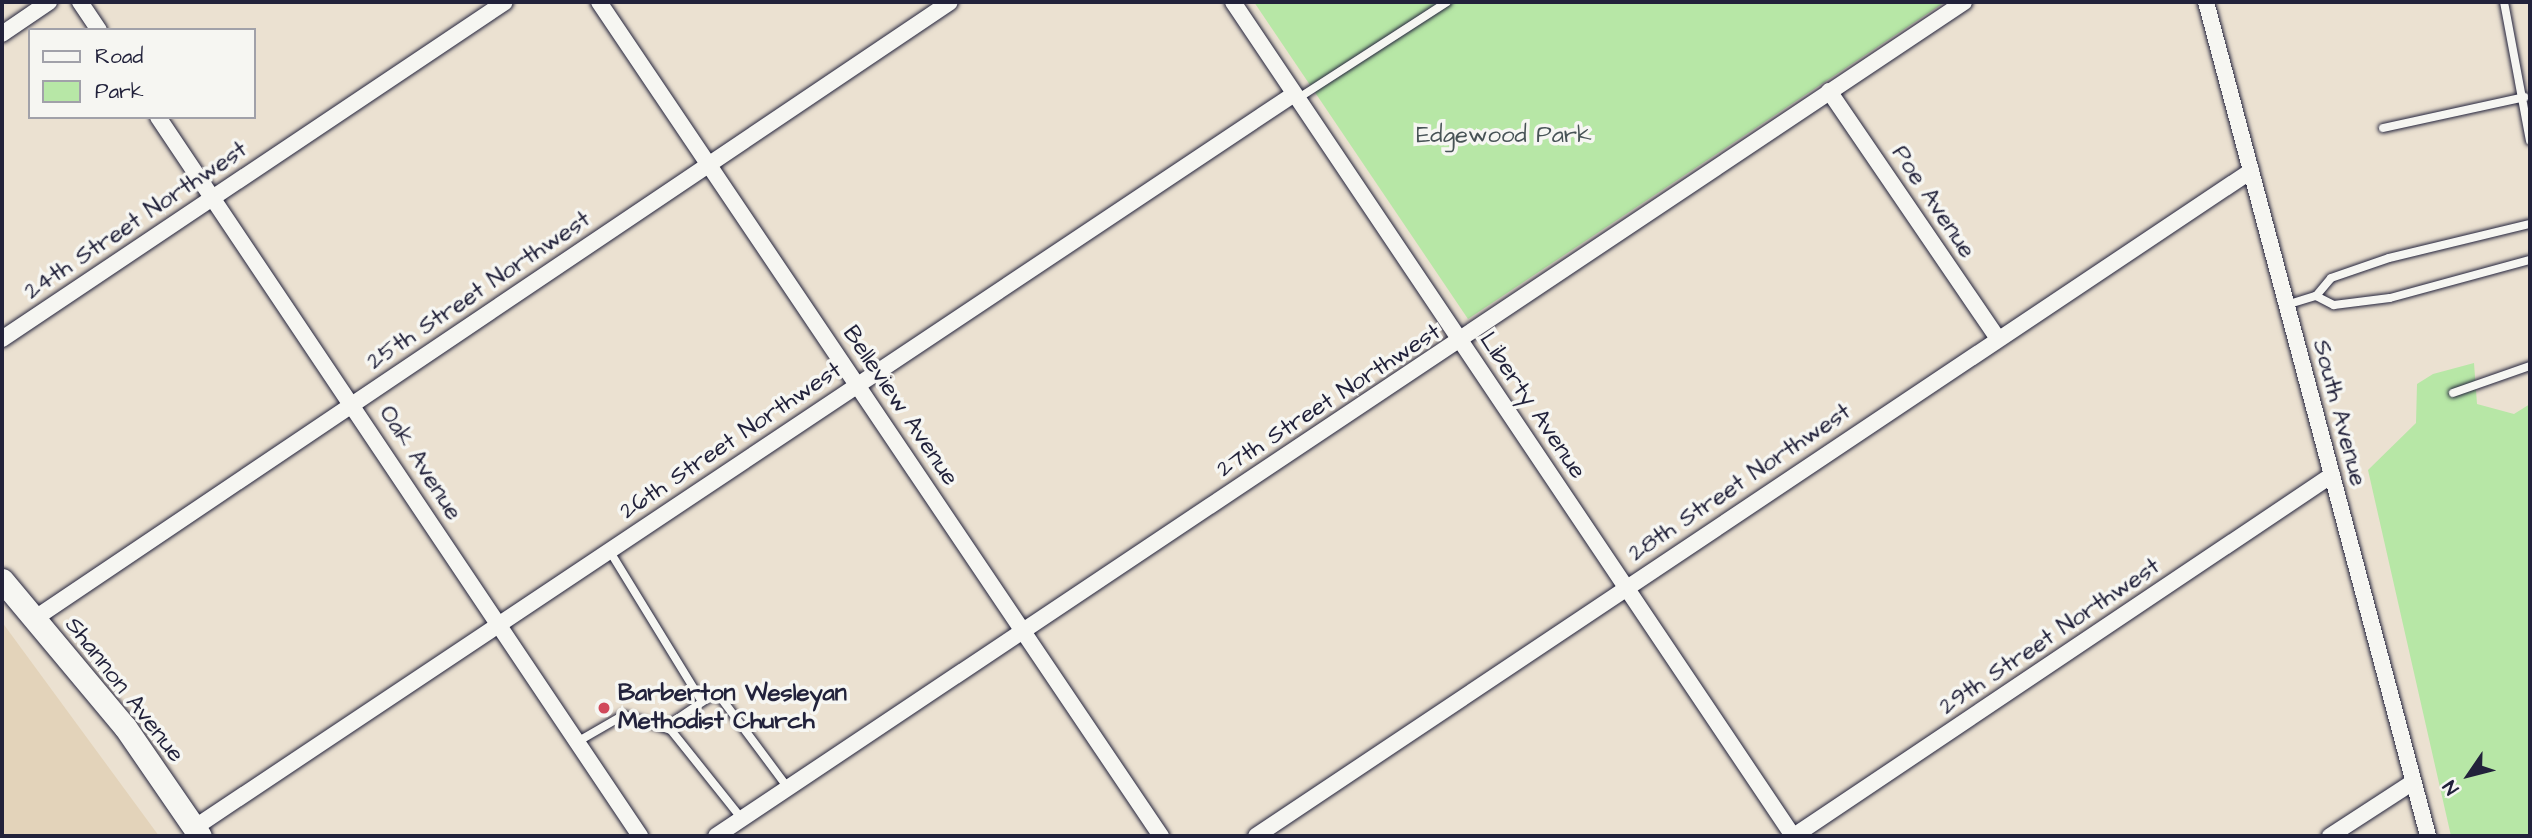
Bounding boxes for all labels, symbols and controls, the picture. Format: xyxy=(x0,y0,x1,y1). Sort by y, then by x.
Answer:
legend xyxy=(28,28,256,119)
text: Road xyxy=(95,42,143,71)
text: Park xyxy=(95,77,144,106)
park label: Edgewood Park xyxy=(1416,122,1592,150)
street label: 24th Street Northwest xyxy=(19,136,253,306)
street label: Poe Avenue xyxy=(1885,140,1981,264)
street label: 25th Street Northwest xyxy=(362,206,596,376)
street label: 27th Street Northwest xyxy=(1212,318,1446,484)
street label: Belleview Avenue xyxy=(836,321,964,491)
street label: Liberty Avenue xyxy=(1472,327,1592,485)
street label: South Avenue xyxy=(2306,337,2372,489)
street label: 26th Street Northwest xyxy=(615,356,847,526)
street label: 28th Street Northwest xyxy=(1623,398,1857,568)
street label: Oak Avenue xyxy=(372,400,468,526)
street label: 29th Street Northwest xyxy=(1934,552,2166,722)
street label: Shannon Avenue xyxy=(58,612,190,768)
place label: Barberton Wesleyan Methodist Church xyxy=(618,680,847,736)
marker: Barberton Wesleyan Methodist Church xyxy=(596,700,612,716)
north arrow xyxy=(2434,740,2504,810)
text: N xyxy=(2437,775,2466,800)

